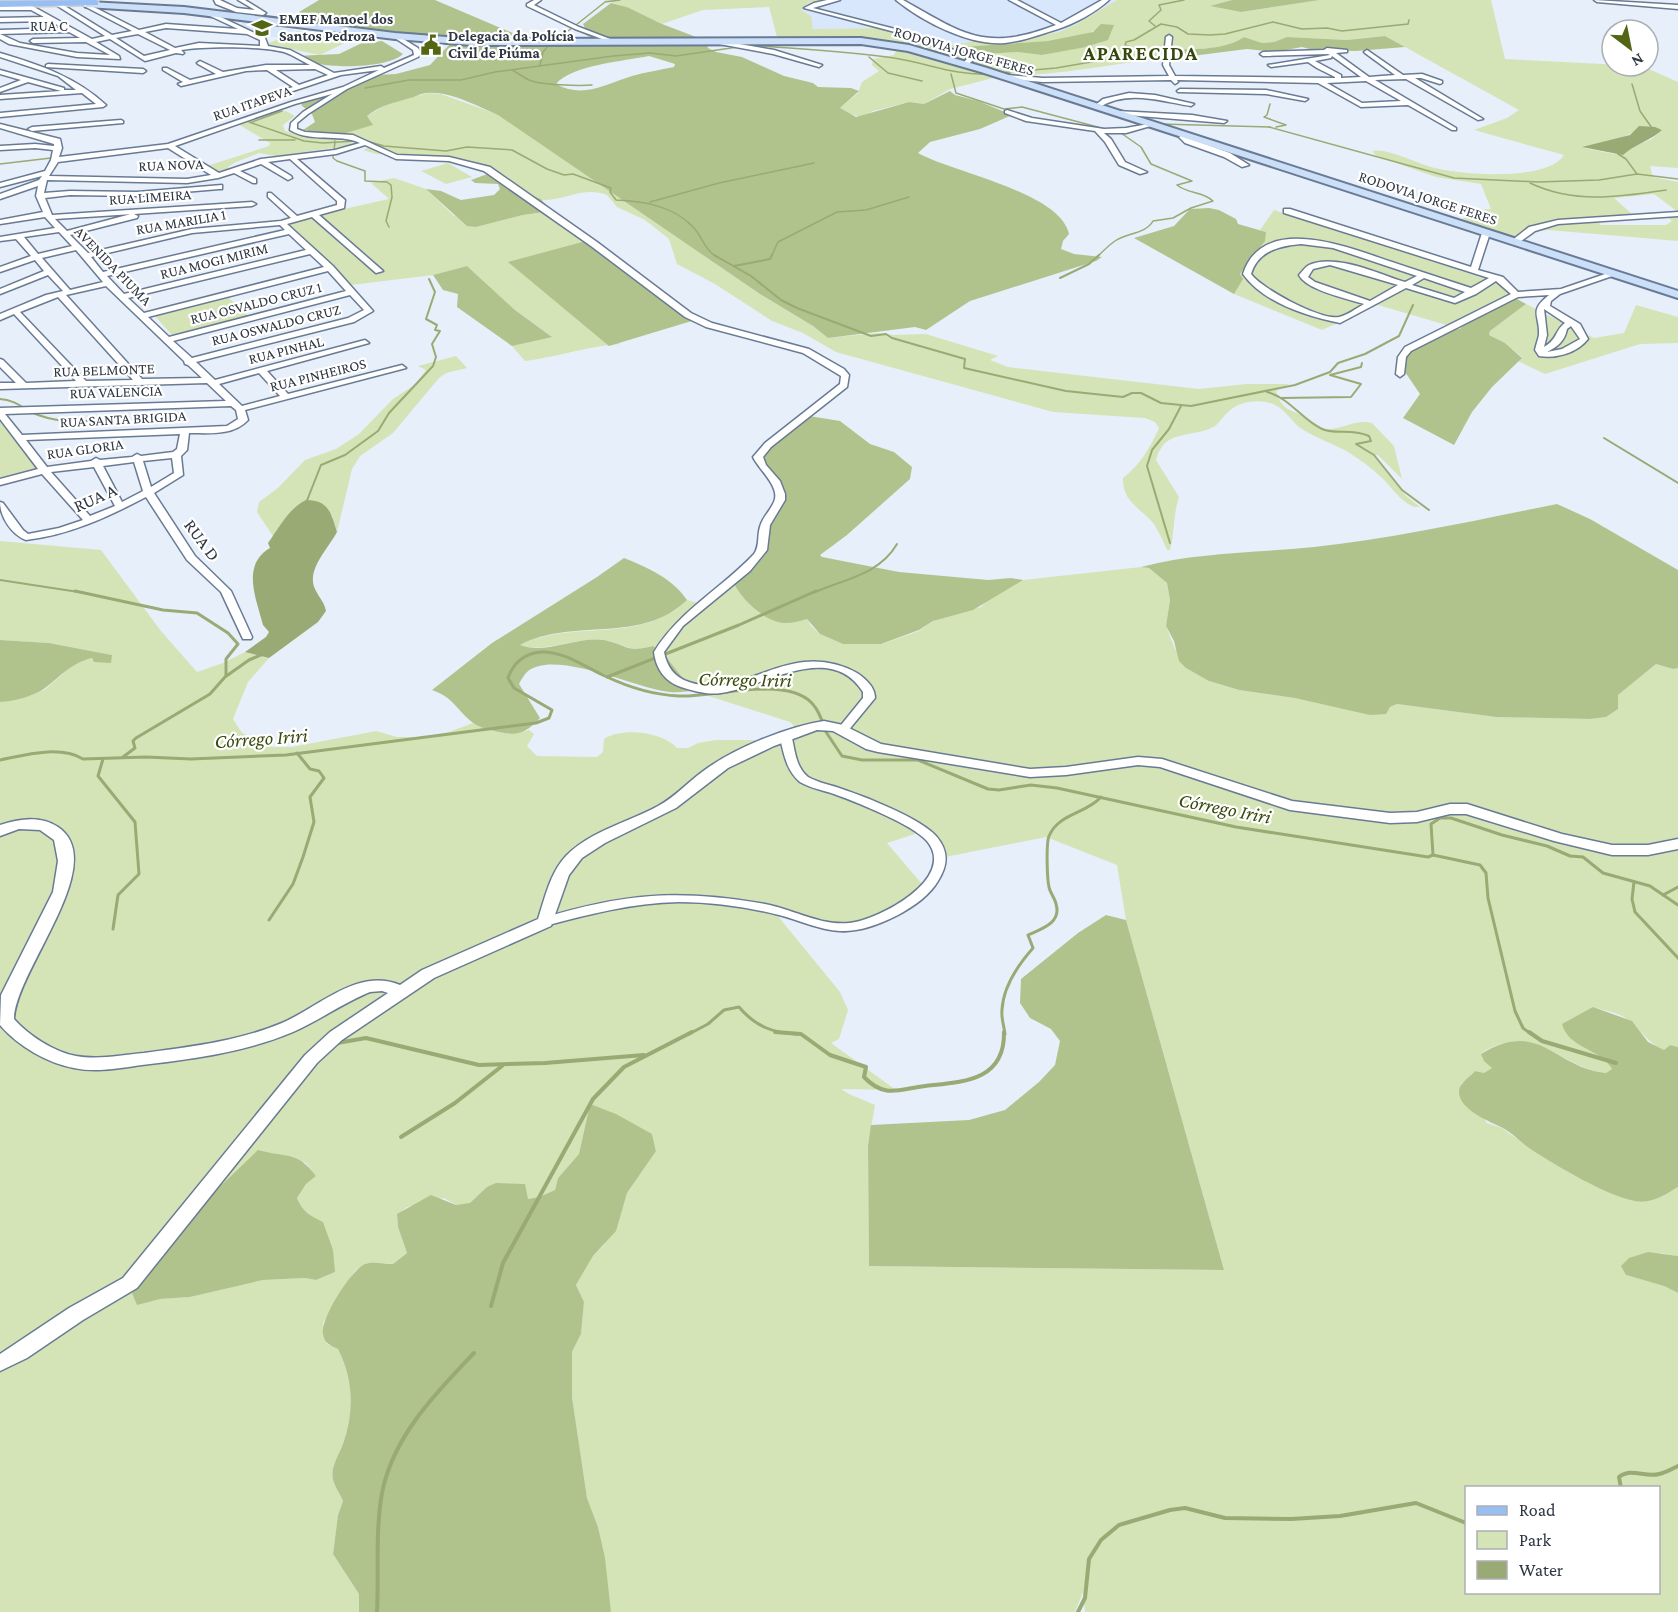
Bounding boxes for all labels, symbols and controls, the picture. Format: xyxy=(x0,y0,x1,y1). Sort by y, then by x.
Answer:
place label: EMEF Manoel dos Santos Pedroza xyxy=(279,11,393,44)
school or university icon: EMEF Manoel dos Santos Pedroza xyxy=(250,16,274,40)
street label: RUA C xyxy=(30,18,68,34)
north arrow xyxy=(1600,18,1660,78)
street label: RODOVIA JORGE FERES xyxy=(892,23,1036,80)
place label: Delegacia da Polícia Civil de Piúma xyxy=(448,28,575,61)
public building icon: Delegacia da Polícia Civil de Piúma xyxy=(419,33,443,57)
district label: APARECIDA xyxy=(1082,42,1199,64)
text: N xyxy=(1628,50,1647,70)
street label: RUA ITAPEVA xyxy=(211,82,294,124)
street label: RUA NOVA xyxy=(138,156,204,174)
street label: RODOVIA JORGE FERES xyxy=(1356,168,1499,229)
street label: RUA LIMEIRA xyxy=(108,186,192,208)
street label: RUA MARILIA 1 xyxy=(135,206,227,238)
street label: AVENIDA PIUMA xyxy=(71,223,155,309)
street label: RUA MOGI MIRIM xyxy=(158,240,270,282)
street label: RUA OSVALDO CRUZ 1 xyxy=(189,279,323,327)
street label: RUA OSWALDO CRUZ xyxy=(210,301,342,349)
street label: RUA PINHAL xyxy=(247,333,326,367)
street label: RUA PINHEIROS xyxy=(268,355,368,395)
street label: RUA BELMONTE xyxy=(53,360,155,380)
street label: RUA VALENCIA xyxy=(69,382,163,402)
street label: RUA SANTA BRIGIDA xyxy=(59,408,187,430)
street label: RUA GLORIA xyxy=(46,436,125,462)
street label: RUA A xyxy=(70,479,120,516)
street label: RUA D xyxy=(180,515,224,565)
water label: Córrego Iriri xyxy=(698,667,792,692)
water label: Córrego Iriri xyxy=(214,724,309,753)
water label: Córrego Iriri xyxy=(1177,788,1273,829)
legend xyxy=(1465,1486,1660,1594)
text: Road xyxy=(1519,1500,1556,1520)
text: Park xyxy=(1519,1530,1551,1550)
text: Water xyxy=(1519,1560,1564,1580)

